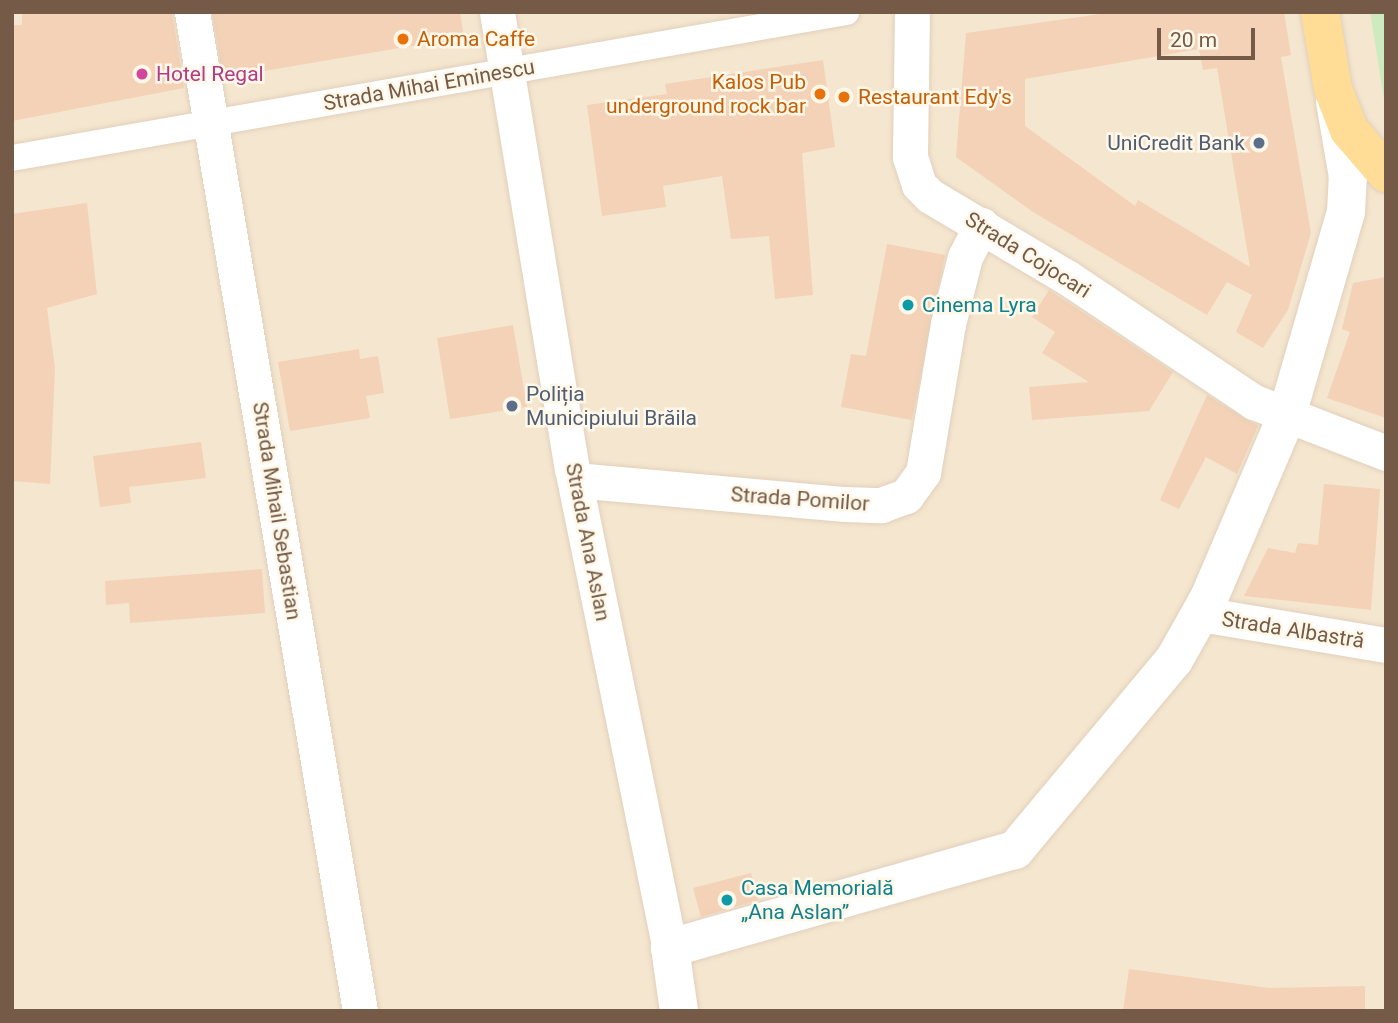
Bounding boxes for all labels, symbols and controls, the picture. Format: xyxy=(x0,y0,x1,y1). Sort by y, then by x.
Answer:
scale bar xyxy=(1160,14,1258,58)
place label: Aroma Caffe xyxy=(417,26,535,52)
text: 20 m xyxy=(1170,28,1217,52)
marker: Aroma Caffe xyxy=(395,31,411,47)
street label: Strada Mihai Eminescu xyxy=(321,54,537,116)
place label: Hotel Regal xyxy=(156,61,264,87)
marker: Hotel Regal xyxy=(134,66,150,82)
place label: Kalos Pub underground rock bar xyxy=(606,69,806,119)
place label: Restaurant Edy's xyxy=(858,84,1012,110)
marker: Kalos Pub underground rock bar xyxy=(812,86,828,102)
marker: Restaurant Edy's xyxy=(836,89,852,105)
place label: UniCredit Bank xyxy=(1107,130,1245,156)
marker: UniCredit Bank xyxy=(1251,135,1267,151)
street label: Strada Cojocari xyxy=(961,206,1095,304)
place label: Cinema Lyra xyxy=(922,292,1037,318)
marker: Cinema Lyra xyxy=(900,297,916,313)
place label: Poliția Municipiului Brăila xyxy=(526,381,697,431)
marker: Poliția Municipiului Brăila xyxy=(504,398,520,414)
street label: Strada Mihail Sebastian xyxy=(247,400,307,622)
street label: Strada Ana Aslan xyxy=(560,461,616,623)
street label: Strada Pomilor xyxy=(730,482,870,516)
street label: Strada Albastră xyxy=(1220,606,1366,654)
place label: Casa Memorială „Ana Aslan” xyxy=(741,875,894,925)
marker: Casa Memorială „Ana Aslan” xyxy=(719,892,735,908)

